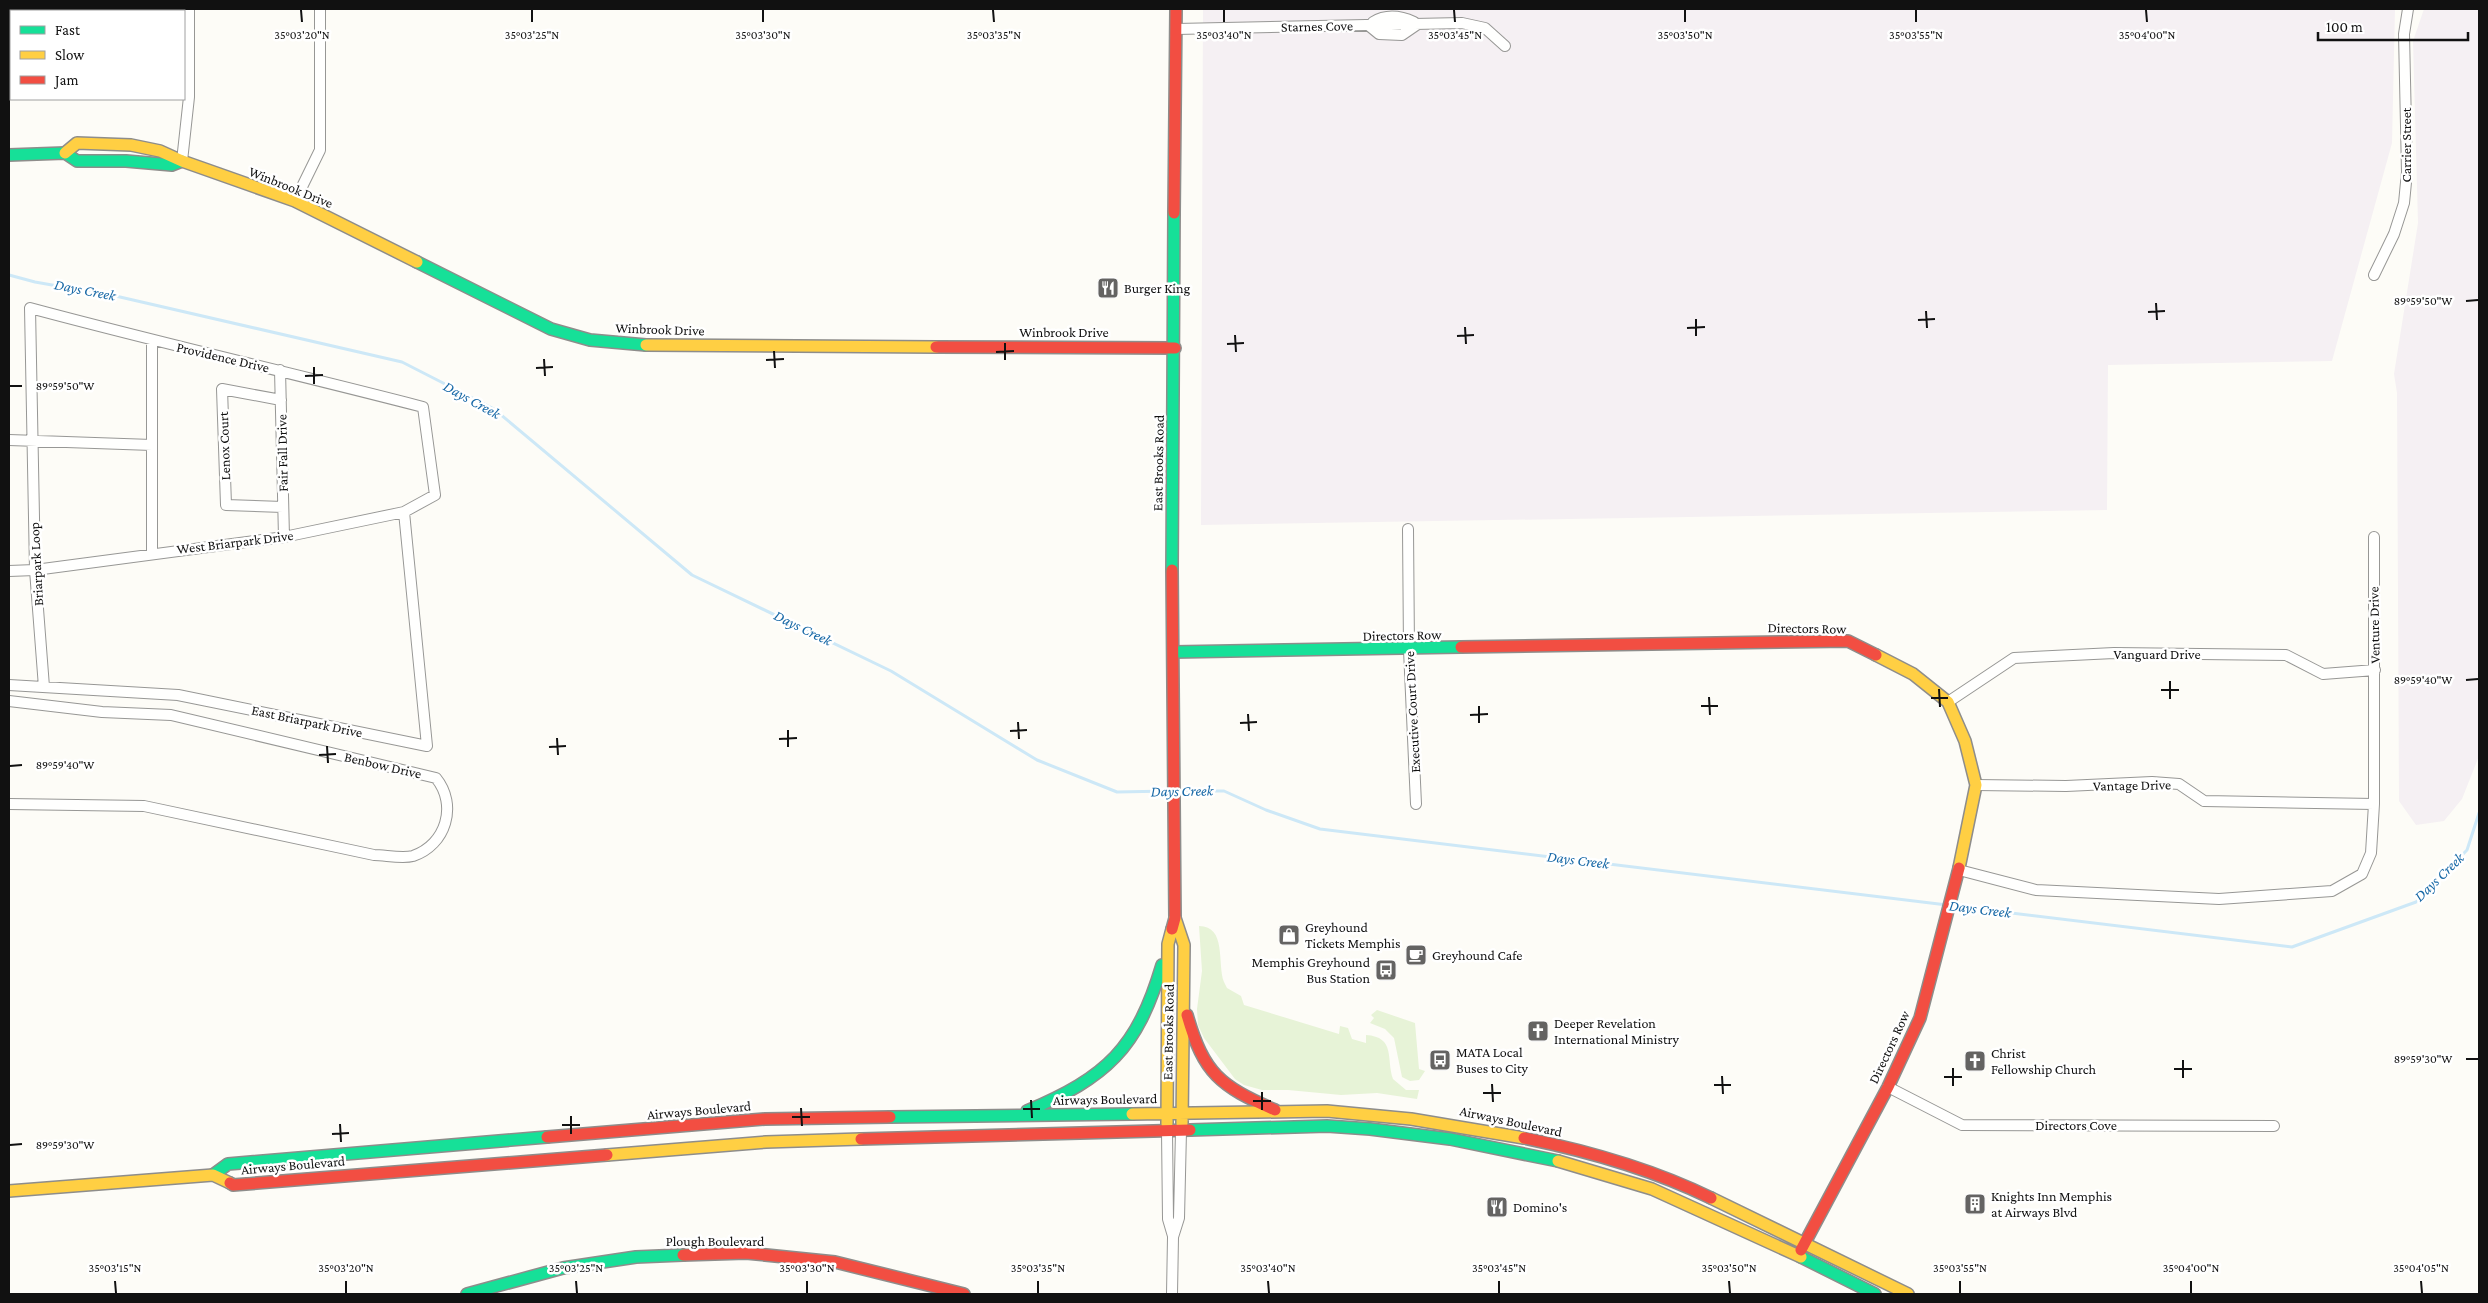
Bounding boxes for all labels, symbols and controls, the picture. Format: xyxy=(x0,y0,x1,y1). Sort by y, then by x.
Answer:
legend xyxy=(10,10,185,100)
scale bar xyxy=(2318,10,2468,42)
street label: Starnes Cove xyxy=(1281,17,1353,35)
text: 100 m xyxy=(2326,19,2363,35)
text: Fast xyxy=(55,22,81,38)
text: 35°03'20"N xyxy=(274,28,330,42)
text: 35°03'25"N xyxy=(505,28,559,42)
text: 35°03'30"N xyxy=(735,28,791,42)
text: 35°03'35"N xyxy=(967,28,1021,42)
text: 35°03'40"N xyxy=(1196,28,1252,42)
text: 35°03'45"N xyxy=(1428,28,1482,42)
text: 35°03'50"N xyxy=(1657,28,1713,42)
text: 35°03'55"N xyxy=(1889,28,1943,42)
text: 35°04'00"N xyxy=(2119,28,2175,42)
text: Slow xyxy=(55,47,85,63)
text: Jam xyxy=(53,72,78,89)
street label: Carrier Street xyxy=(2398,107,2414,182)
street label: Winbrook Drive xyxy=(247,163,335,211)
water label: Days Creek xyxy=(53,276,119,305)
restaurant icon: Burger King xyxy=(1096,276,1120,300)
place label: Burger King xyxy=(1124,280,1190,296)
text: 89°59'50"W xyxy=(2394,294,2452,308)
street label: Winbrook Drive xyxy=(615,319,705,339)
street label: Winbrook Drive xyxy=(1019,324,1109,340)
street label: Providence Drive xyxy=(175,339,271,375)
water label: Days Creek xyxy=(440,378,504,424)
text: 89°59'50"W xyxy=(36,379,94,393)
street label: Lenox Court xyxy=(215,411,233,481)
street label: Fair Fall Drive xyxy=(273,414,291,492)
street label: East Brooks Road xyxy=(1149,414,1167,511)
street label: Briarpark Loop xyxy=(26,522,46,606)
street label: West Briarpark Drive xyxy=(176,527,294,557)
street label: Venture Drive xyxy=(2365,586,2383,664)
water label: Days Creek xyxy=(771,607,836,650)
street label: Directors Row xyxy=(1767,619,1847,637)
street label: Directors Row xyxy=(1362,626,1442,644)
street label: Vanguard Drive xyxy=(2113,646,2201,662)
street label: Executive Court Drive xyxy=(1401,651,1423,773)
text: 89°59'40"W xyxy=(2394,673,2452,687)
street label: East Briarpark Drive xyxy=(250,701,364,741)
street label: Benbow Drive xyxy=(343,748,423,782)
text: 89°59'40"W xyxy=(36,758,94,772)
street label: Vantage Drive xyxy=(2093,776,2171,794)
water label: Days Creek xyxy=(1151,782,1215,801)
water label: Days Creek xyxy=(1546,848,1611,873)
water label: Days Creek xyxy=(2411,849,2469,905)
water label: Days Creek xyxy=(1948,897,2013,922)
place label: Greyhound Tickets Memphis xyxy=(1305,919,1400,951)
shop icon: Greyhound Tickets Memphis xyxy=(1277,923,1301,947)
cafe icon: Greyhound Cafe xyxy=(1404,943,1428,967)
place label: Greyhound Cafe xyxy=(1432,947,1522,963)
place label: Memphis Greyhound Bus Station xyxy=(1251,954,1371,986)
bus stop icon: Memphis Greyhound Bus Station xyxy=(1374,958,1398,982)
street label: East Brooks Road xyxy=(1159,983,1177,1080)
street label: Directors Row xyxy=(1865,1007,1913,1086)
place label: Deeper Revelation International Ministry xyxy=(1554,1015,1680,1047)
church icon: Deeper Revelation International Ministry xyxy=(1526,1019,1550,1043)
place label: MATA Local Buses to City xyxy=(1456,1044,1528,1076)
place label: Christ Fellowship Church xyxy=(1991,1045,2096,1077)
bus stop icon: MATA Local Buses to City xyxy=(1428,1048,1452,1072)
church icon: Christ Fellowship Church xyxy=(1963,1049,1987,1073)
text: 89°59'30"W xyxy=(2394,1052,2452,1066)
street label: Airways Boulevard xyxy=(1053,1090,1158,1108)
street label: Airways Boulevard xyxy=(646,1097,752,1123)
street label: Airways Boulevard xyxy=(1458,1102,1564,1140)
street label: Directors Cove xyxy=(2035,1117,2117,1133)
text: 89°59'30"W xyxy=(36,1138,94,1152)
street label: Airways Boulevard xyxy=(240,1152,346,1178)
place label: Knights Inn Memphis at Airways Blvd xyxy=(1991,1188,2112,1220)
building icon: Knights Inn Memphis at Airways Blvd xyxy=(1963,1192,1987,1216)
restaurant icon: Domino's xyxy=(1485,1195,1509,1219)
place label: Domino's xyxy=(1513,1199,1567,1215)
street label: Plough Boulevard xyxy=(666,1233,765,1249)
text: 35°03'15"N xyxy=(89,1261,142,1275)
text: 35°03'20"N xyxy=(318,1261,374,1275)
text: 35°03'25"N xyxy=(549,1261,603,1275)
text: 35°03'30"N xyxy=(779,1261,835,1275)
text: 35°03'35"N xyxy=(1011,1261,1065,1275)
text: 35°03'40"N xyxy=(1240,1261,1296,1275)
text: 35°03'45"N xyxy=(1472,1261,1526,1275)
text: 35°03'50"N xyxy=(1701,1261,1757,1275)
text: 35°03'55"N xyxy=(1933,1261,1987,1275)
text: 35°04'00"N xyxy=(2163,1261,2219,1275)
text: 35°04'05"N xyxy=(2393,1261,2449,1275)

